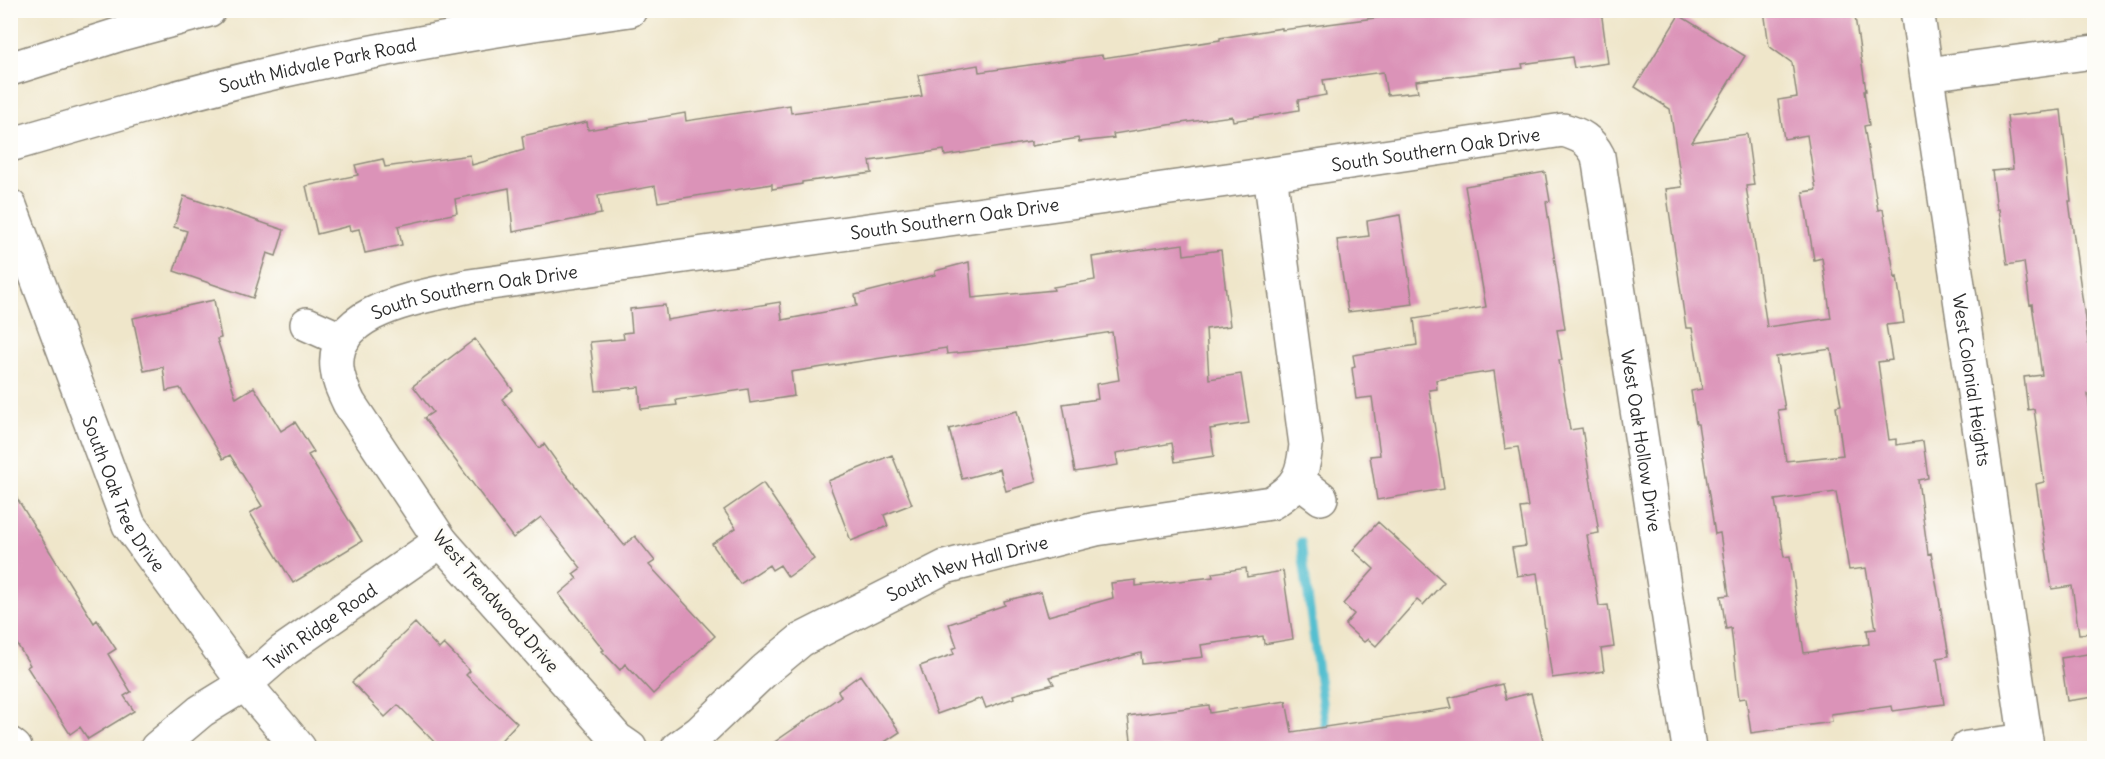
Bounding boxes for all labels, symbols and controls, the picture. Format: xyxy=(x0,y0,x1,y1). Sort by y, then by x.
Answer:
street label: South Midvale Park Road xyxy=(216,32,418,97)
street label: South Southern Oak Drive xyxy=(1330,122,1541,176)
street label: South Southern Oak Drive xyxy=(849,192,1060,244)
street label: South Southern Oak Drive xyxy=(367,259,579,324)
street label: West Colonial Heights xyxy=(1948,292,1996,468)
street label: West Oak Hollow Drive xyxy=(1616,348,1667,533)
street label: South Oak Tree Drive xyxy=(78,413,171,576)
street label: West Trendwood Drive xyxy=(428,525,564,677)
street label: South New Hall Drive xyxy=(882,530,1050,606)
street label: Twin Ridge Road xyxy=(259,578,381,674)

